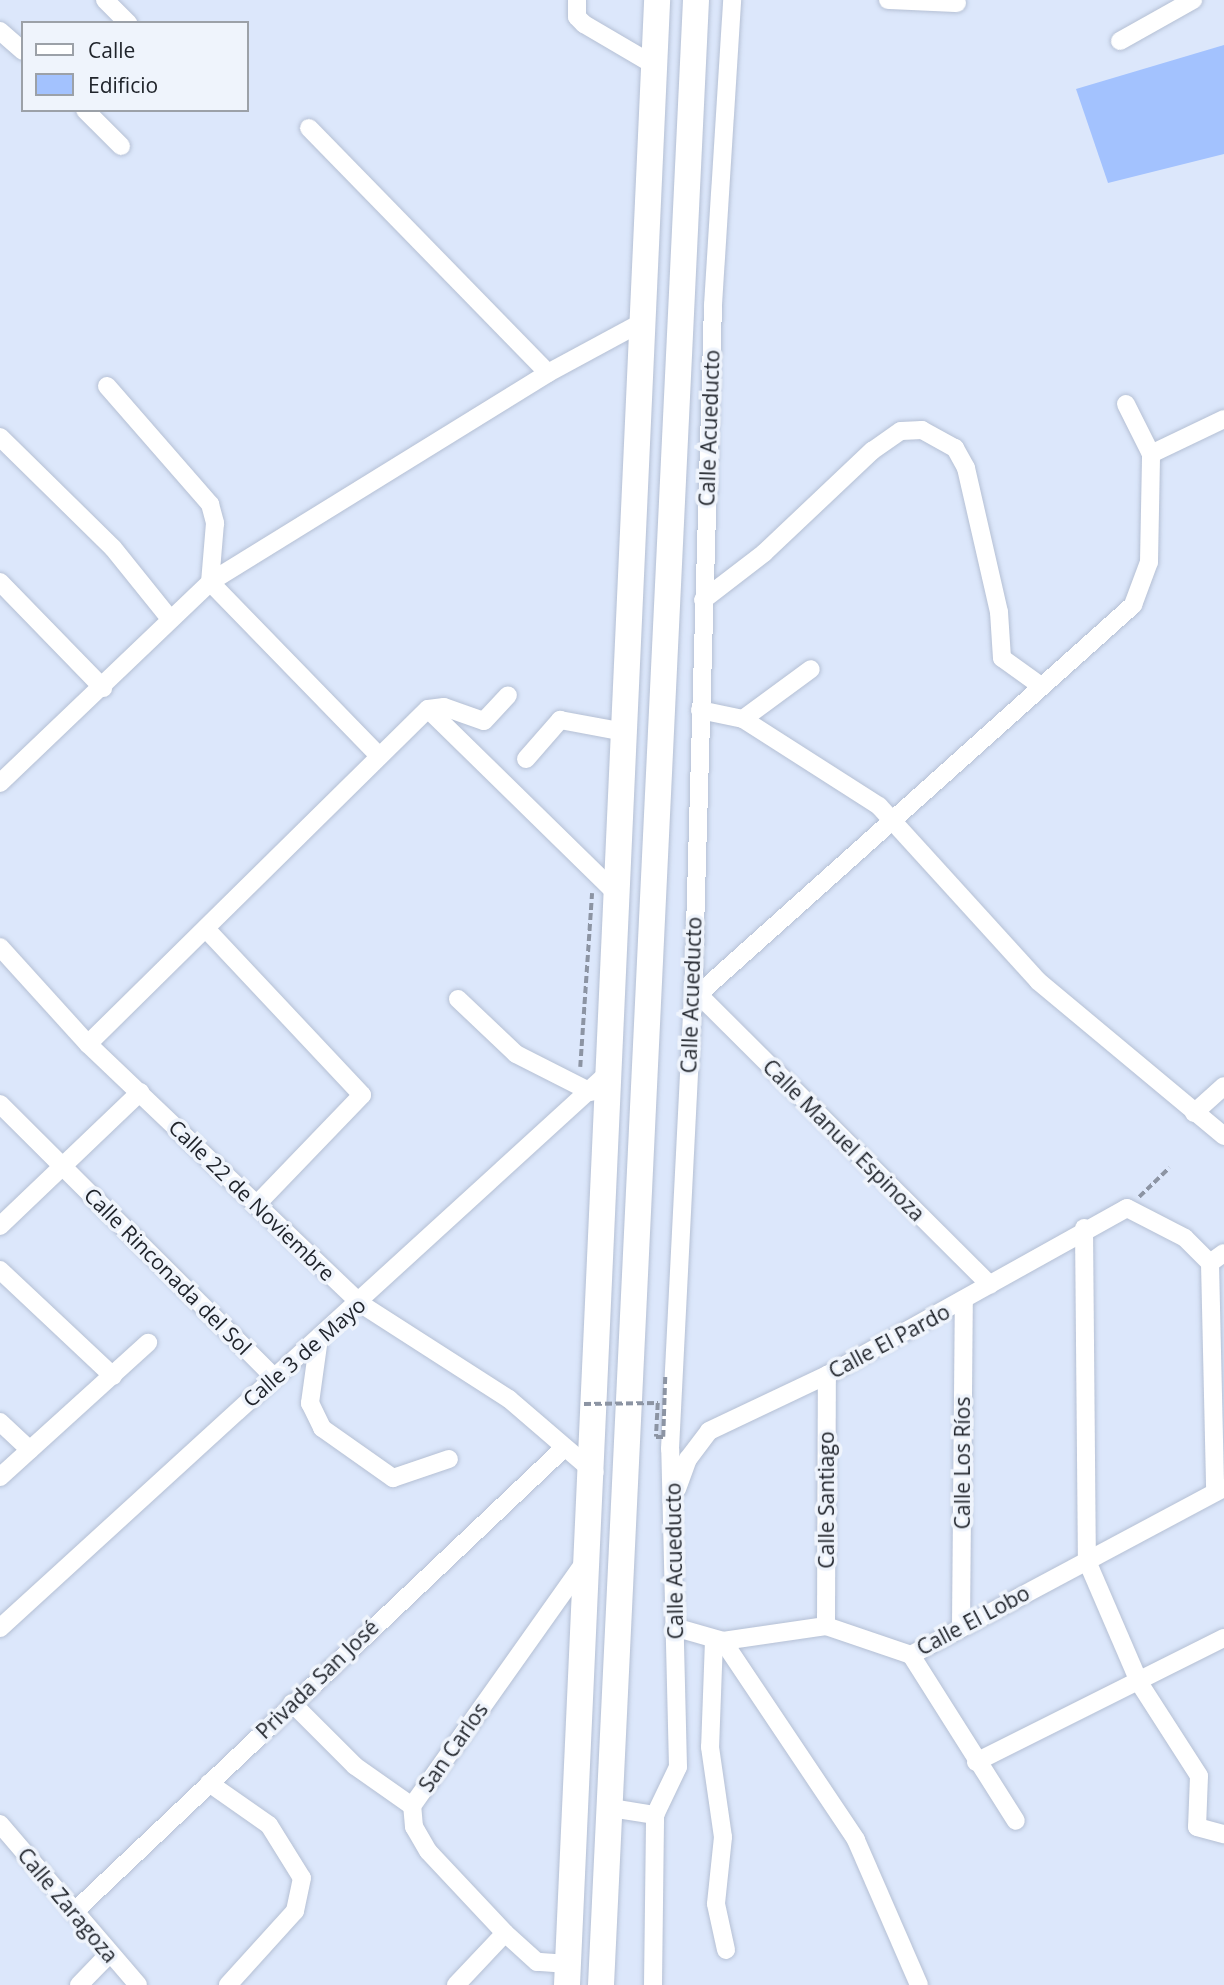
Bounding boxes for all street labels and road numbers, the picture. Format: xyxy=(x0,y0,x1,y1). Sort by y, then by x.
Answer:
street label: Calle Acueducto xyxy=(694,349,724,507)
street label: Calle Acueducto xyxy=(676,916,706,1074)
street label: Calle Manuel Espinoza xyxy=(758,1054,930,1226)
street label: Calle 22 de Noviembre xyxy=(164,1114,340,1286)
street label: Calle Rinconada del Sol xyxy=(79,1182,257,1360)
street label: Calle 3 de Mayo xyxy=(238,1292,370,1412)
street label: Calle El Pardo xyxy=(824,1299,954,1383)
street label: Calle Los Ríos xyxy=(949,1397,975,1529)
street label: Calle Santiago xyxy=(813,1431,839,1569)
street label: Calle Acueducto xyxy=(660,1482,688,1640)
street label: Calle El Lobo xyxy=(912,1580,1034,1660)
street label: Privada San José xyxy=(251,1614,383,1744)
street label: San Carlos xyxy=(413,1698,493,1796)
street label: Calle Zaragoza xyxy=(13,1842,123,1968)

